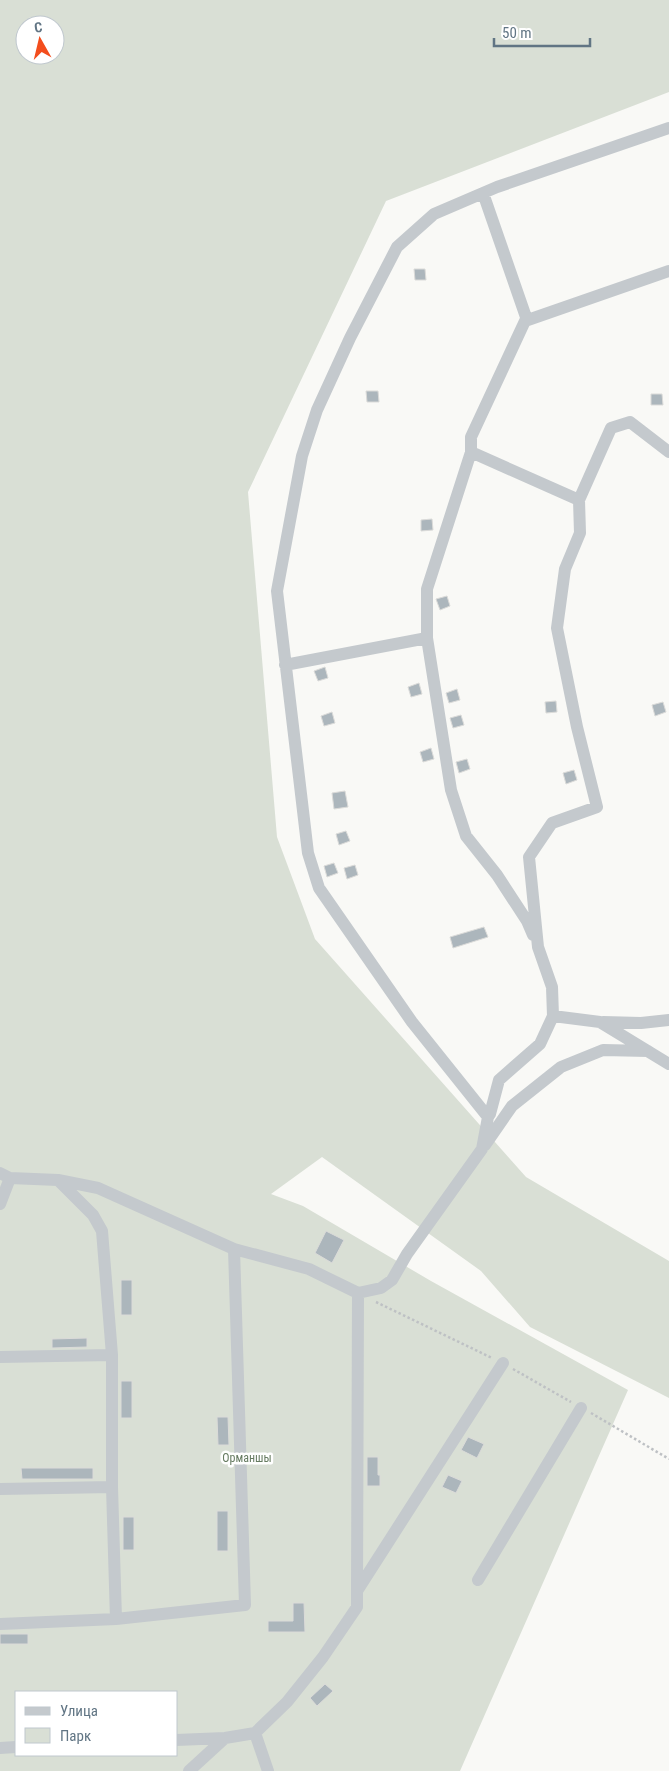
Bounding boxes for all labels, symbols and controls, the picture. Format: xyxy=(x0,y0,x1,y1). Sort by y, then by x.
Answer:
north arrow xyxy=(15,15,65,65)
scale bar xyxy=(494,15,590,47)
text: С xyxy=(33,19,43,36)
text: 50 m xyxy=(502,24,532,42)
park label: Орманшы xyxy=(222,1451,272,1465)
legend xyxy=(15,1691,178,1756)
text: Улица xyxy=(60,1702,98,1720)
text: Парк xyxy=(60,1727,91,1745)

